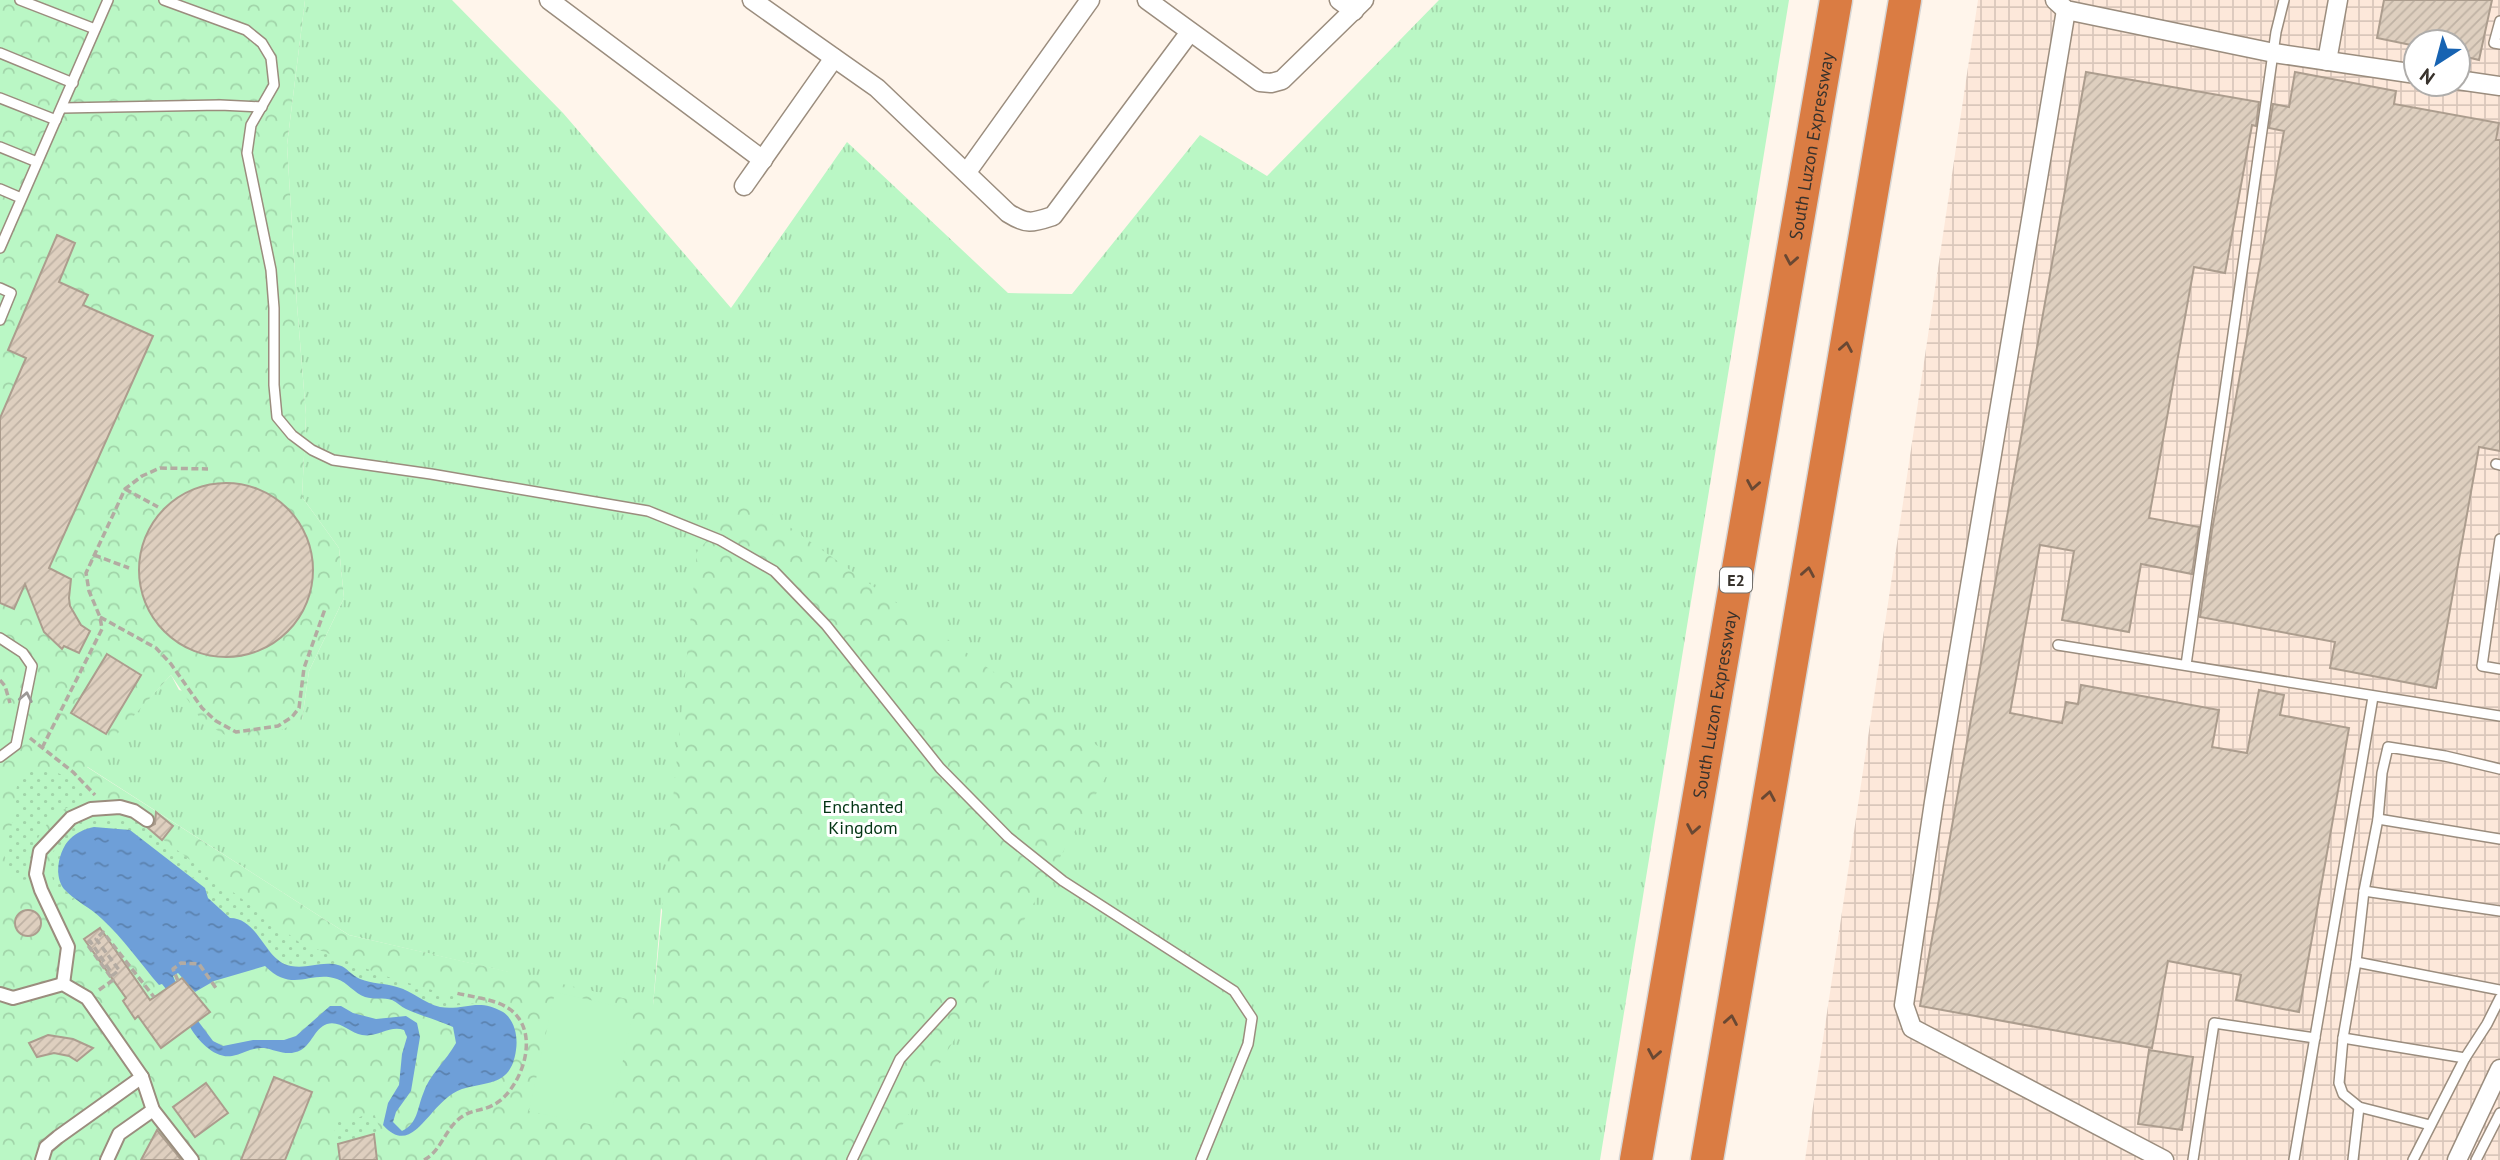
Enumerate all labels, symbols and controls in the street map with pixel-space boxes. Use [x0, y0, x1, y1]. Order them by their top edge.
north arrow [2402, 28, 2472, 98]
street label: South Luzon Expressway [1783, 50, 1838, 242]
text: N [2415, 63, 2439, 90]
one-way arrow [1784, 254, 1799, 266]
one-way arrow [1838, 342, 1853, 353]
one-way arrow [1746, 479, 1761, 491]
one-way arrow [1800, 566, 1815, 578]
road number: E2 [1720, 568, 1752, 593]
street label: South Luzon Expressway [1687, 608, 1742, 800]
one-way arrow [18, 692, 33, 703]
one-way arrow [1761, 790, 1776, 802]
park label: Enchanted Kingdom [823, 795, 903, 839]
one-way arrow [1686, 824, 1701, 835]
one-way arrow [1723, 1014, 1738, 1026]
one-way arrow [1647, 1048, 1662, 1060]

